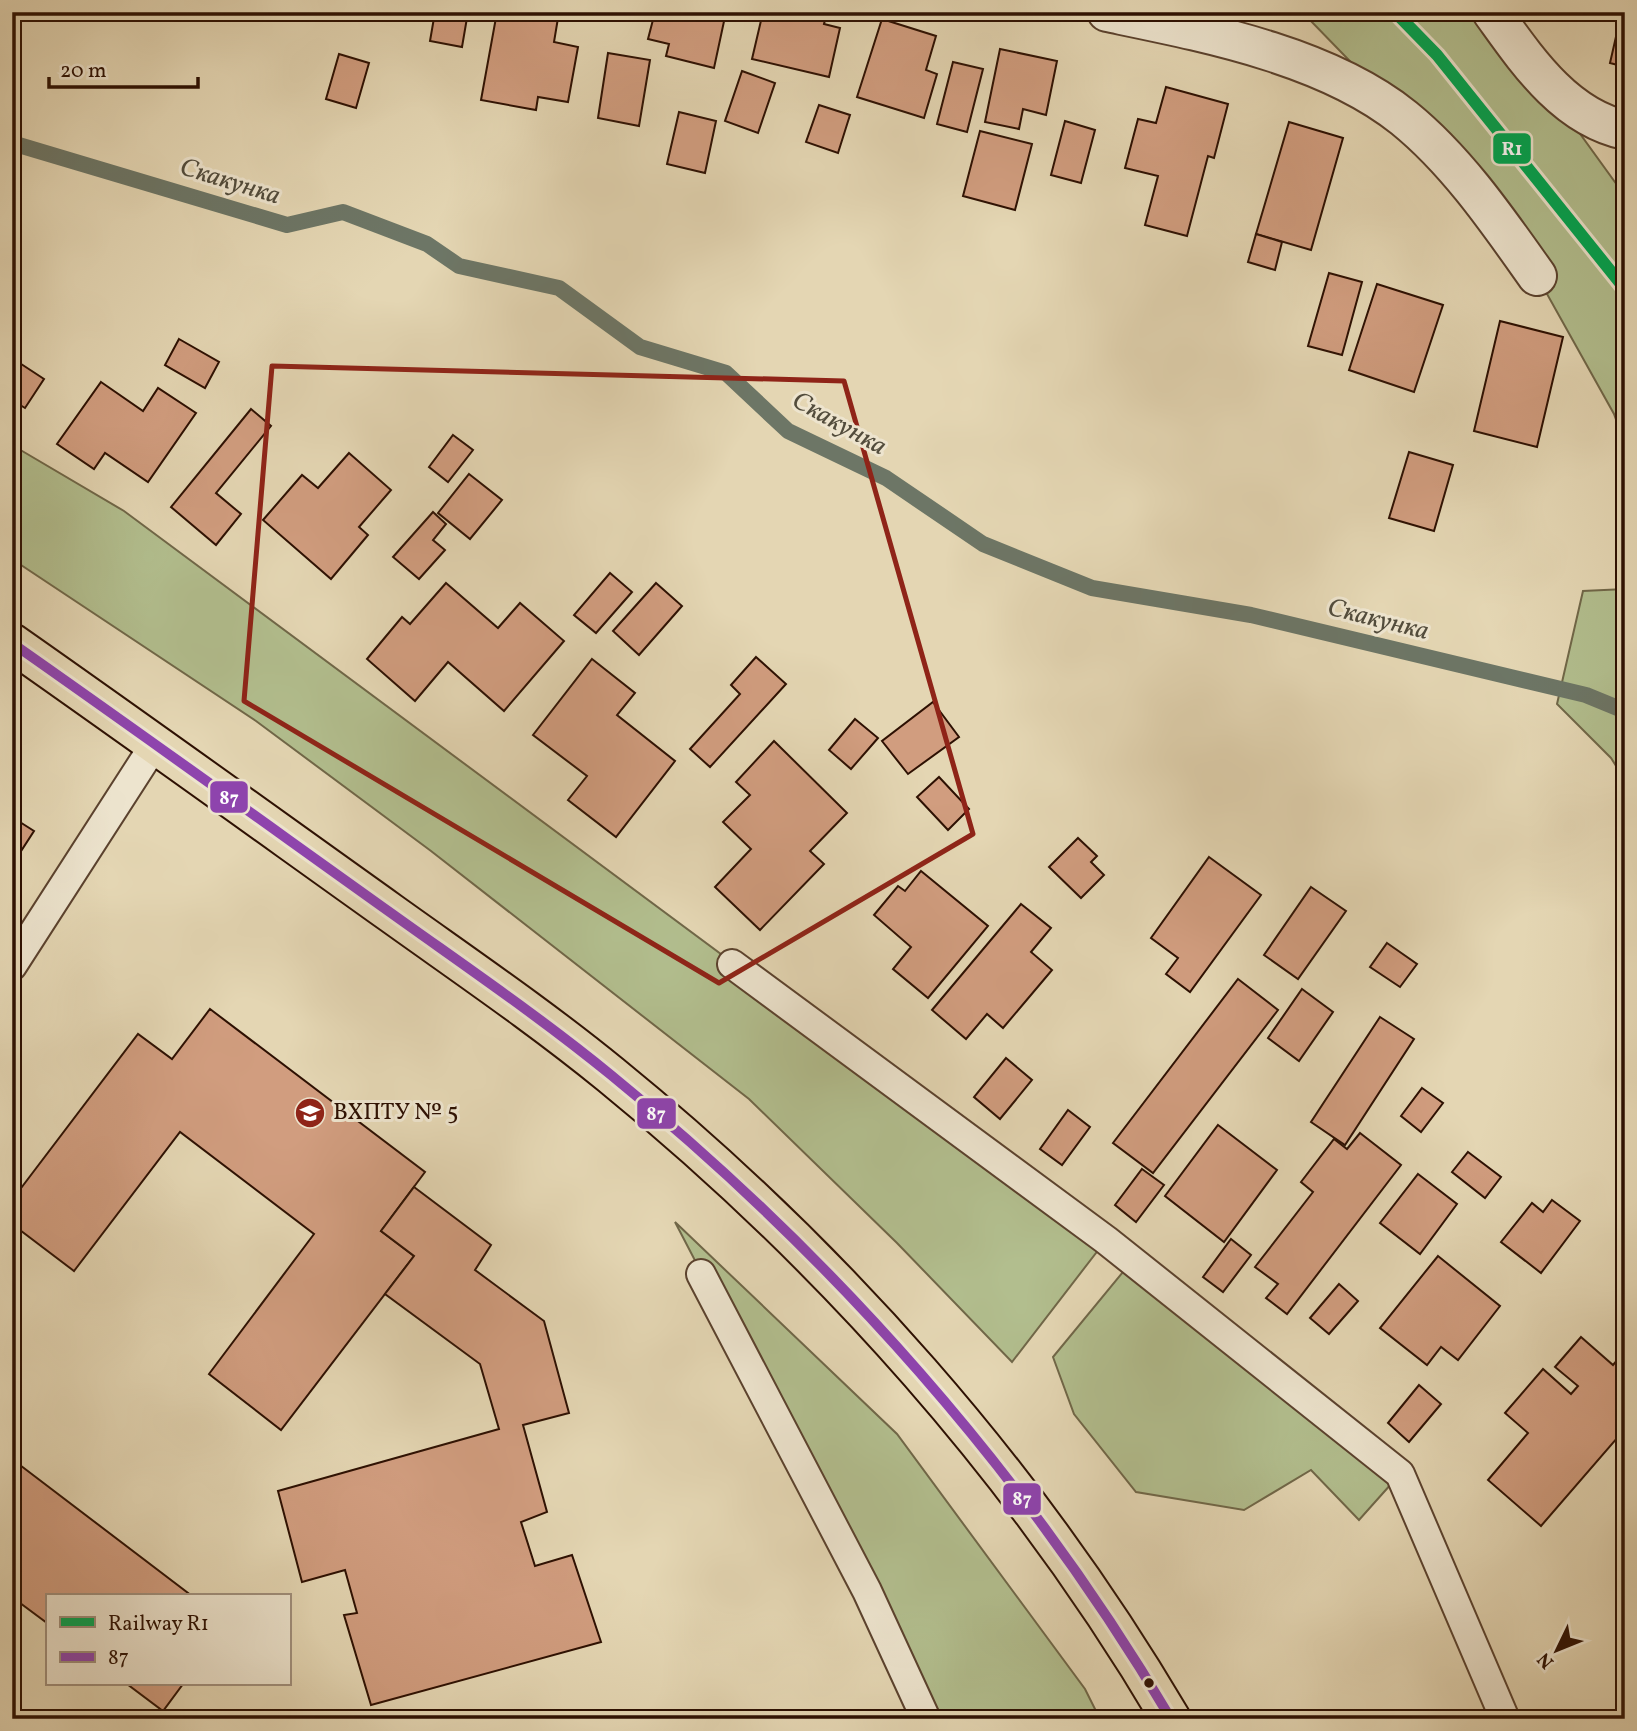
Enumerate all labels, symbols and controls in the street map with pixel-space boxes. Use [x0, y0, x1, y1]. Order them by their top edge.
scale bar [49, 46, 198, 90]
text: 20 m [60, 57, 106, 86]
line badge: R1 [1492, 132, 1532, 165]
text: R1 [1502, 137, 1522, 163]
water label: Скакунка [175, 150, 285, 214]
water label: Скакунка [785, 383, 893, 465]
water label: Скакунка [1324, 590, 1432, 650]
line badge: 87 [209, 780, 249, 814]
text: 87 [219, 786, 239, 812]
school or university icon: ВХПТУ № 5 [293, 1096, 327, 1130]
place label: ВХПТУ № 5 [333, 1096, 458, 1130]
line badge: 87 [636, 1097, 677, 1130]
text: 87 [646, 1102, 666, 1128]
line badge: 87 [1002, 1482, 1042, 1516]
text: 87 [1012, 1487, 1032, 1513]
legend [46, 1594, 290, 1686]
text: Railway R1 [108, 1610, 209, 1639]
north arrow [1522, 1616, 1592, 1686]
text: 87 [108, 1644, 129, 1673]
text: N [1532, 1646, 1560, 1674]
unlabelled marker [1142, 1676, 1156, 1690]

